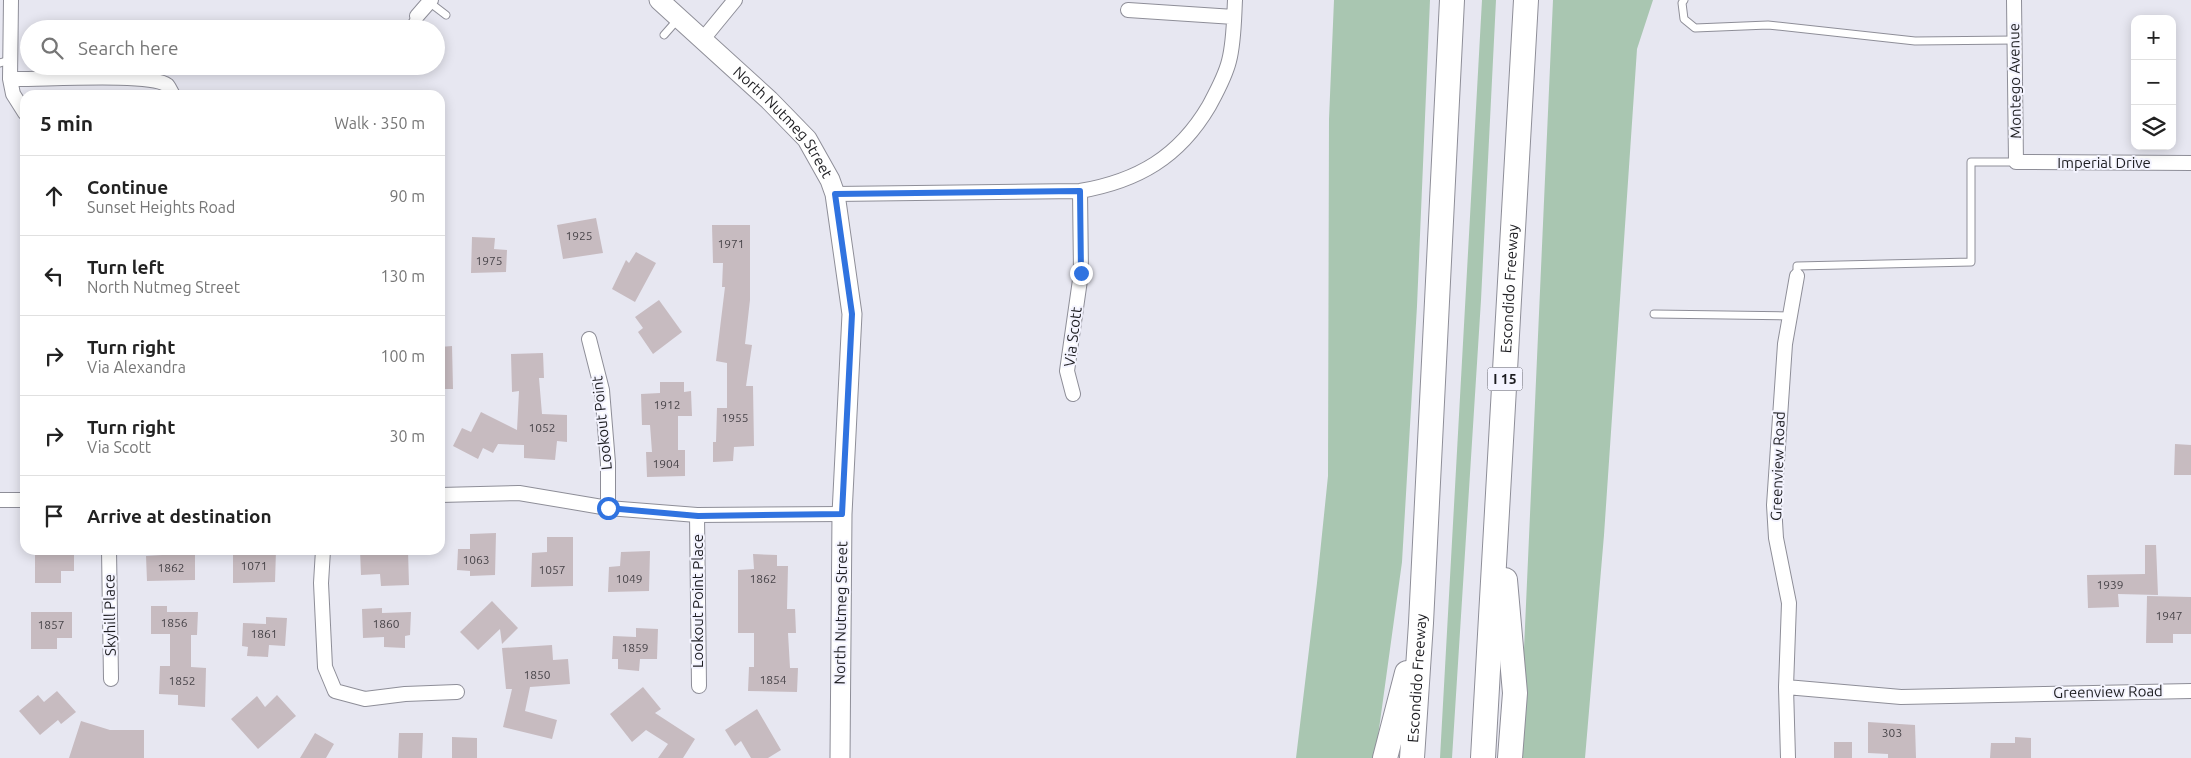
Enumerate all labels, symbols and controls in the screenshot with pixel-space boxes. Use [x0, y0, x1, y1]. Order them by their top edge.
map controls [2131, 15, 2176, 150]
button: + [2131, 15, 2176, 60]
search box [20, 20, 445, 75]
street label: Montego Avenue [2005, 23, 2024, 139]
icon: search [38, 34, 66, 62]
text: Search here [78, 37, 178, 59]
button: − [2131, 60, 2176, 105]
street label: North Nutmeg Street [730, 63, 836, 181]
button: layers [2131, 105, 2176, 150]
text: 5 min [40, 111, 93, 135]
text: Walk · 350 m [334, 114, 425, 132]
street label: Imperial Drive [2057, 154, 2151, 171]
text: Continue [87, 176, 168, 198]
icon: ahead [40, 182, 68, 210]
text: 90 m [389, 187, 425, 205]
text: Sunset Heights Road [87, 198, 235, 216]
street label: Escondido Freeway [1497, 224, 1521, 354]
house number: 1925 [565, 229, 593, 242]
house number: 1971 [717, 237, 745, 250]
house number: 1975 [475, 254, 503, 267]
text: Turn left [87, 256, 165, 278]
icon: left [40, 262, 68, 290]
route end [1070, 262, 1093, 285]
text: 130 m [380, 267, 425, 285]
text: North Nutmeg Street [87, 278, 240, 296]
street label: Via Scott [1060, 306, 1085, 368]
text: Turn right [87, 336, 175, 358]
icon: right [40, 342, 68, 370]
text: 100 m [380, 347, 425, 365]
text: Via Alexandra [87, 358, 186, 376]
road number: I 15 [1488, 368, 1522, 390]
street label: Lookout Point [588, 375, 615, 471]
house number: 1912 [653, 398, 681, 411]
house number: 1955 [721, 411, 749, 424]
street label: Greenview Road [1767, 411, 1788, 521]
text: Turn right [87, 416, 175, 438]
house number: 1052 [528, 421, 556, 434]
icon: right [40, 422, 68, 450]
text: 30 m [389, 427, 425, 445]
text: Via Scott [87, 438, 151, 456]
house number: 1904 [652, 457, 680, 470]
route start [597, 497, 620, 520]
icon: arrive [40, 502, 68, 530]
text: Arrive at destination [87, 505, 272, 527]
street label: Lookout Point Place [689, 534, 706, 668]
street label: North Nutmeg Street [831, 541, 850, 685]
house number: 1063 [462, 553, 490, 566]
house number: 1071 [240, 559, 268, 572]
house number: 1862 [157, 561, 185, 574]
house number: 1057 [538, 563, 566, 576]
house number: 1049 [615, 572, 643, 585]
house number: 1862 [749, 572, 777, 585]
street label: Skyhill Place [100, 574, 119, 656]
house number: 1939 [2096, 578, 2124, 591]
house number: 1947 [2155, 609, 2183, 622]
street label: Escondido Freeway [1404, 613, 1429, 743]
house number: 1856 [160, 616, 188, 629]
house number: 1860 [372, 617, 400, 630]
house number: 1857 [37, 618, 65, 631]
house number: 1861 [250, 627, 278, 640]
house number: 1859 [621, 641, 649, 654]
house number: 1850 [523, 668, 551, 681]
house number: 1854 [759, 673, 787, 686]
house number: 1852 [168, 674, 196, 687]
street label: Greenview Road [2053, 682, 2163, 701]
house number: 303 [1882, 726, 1902, 739]

